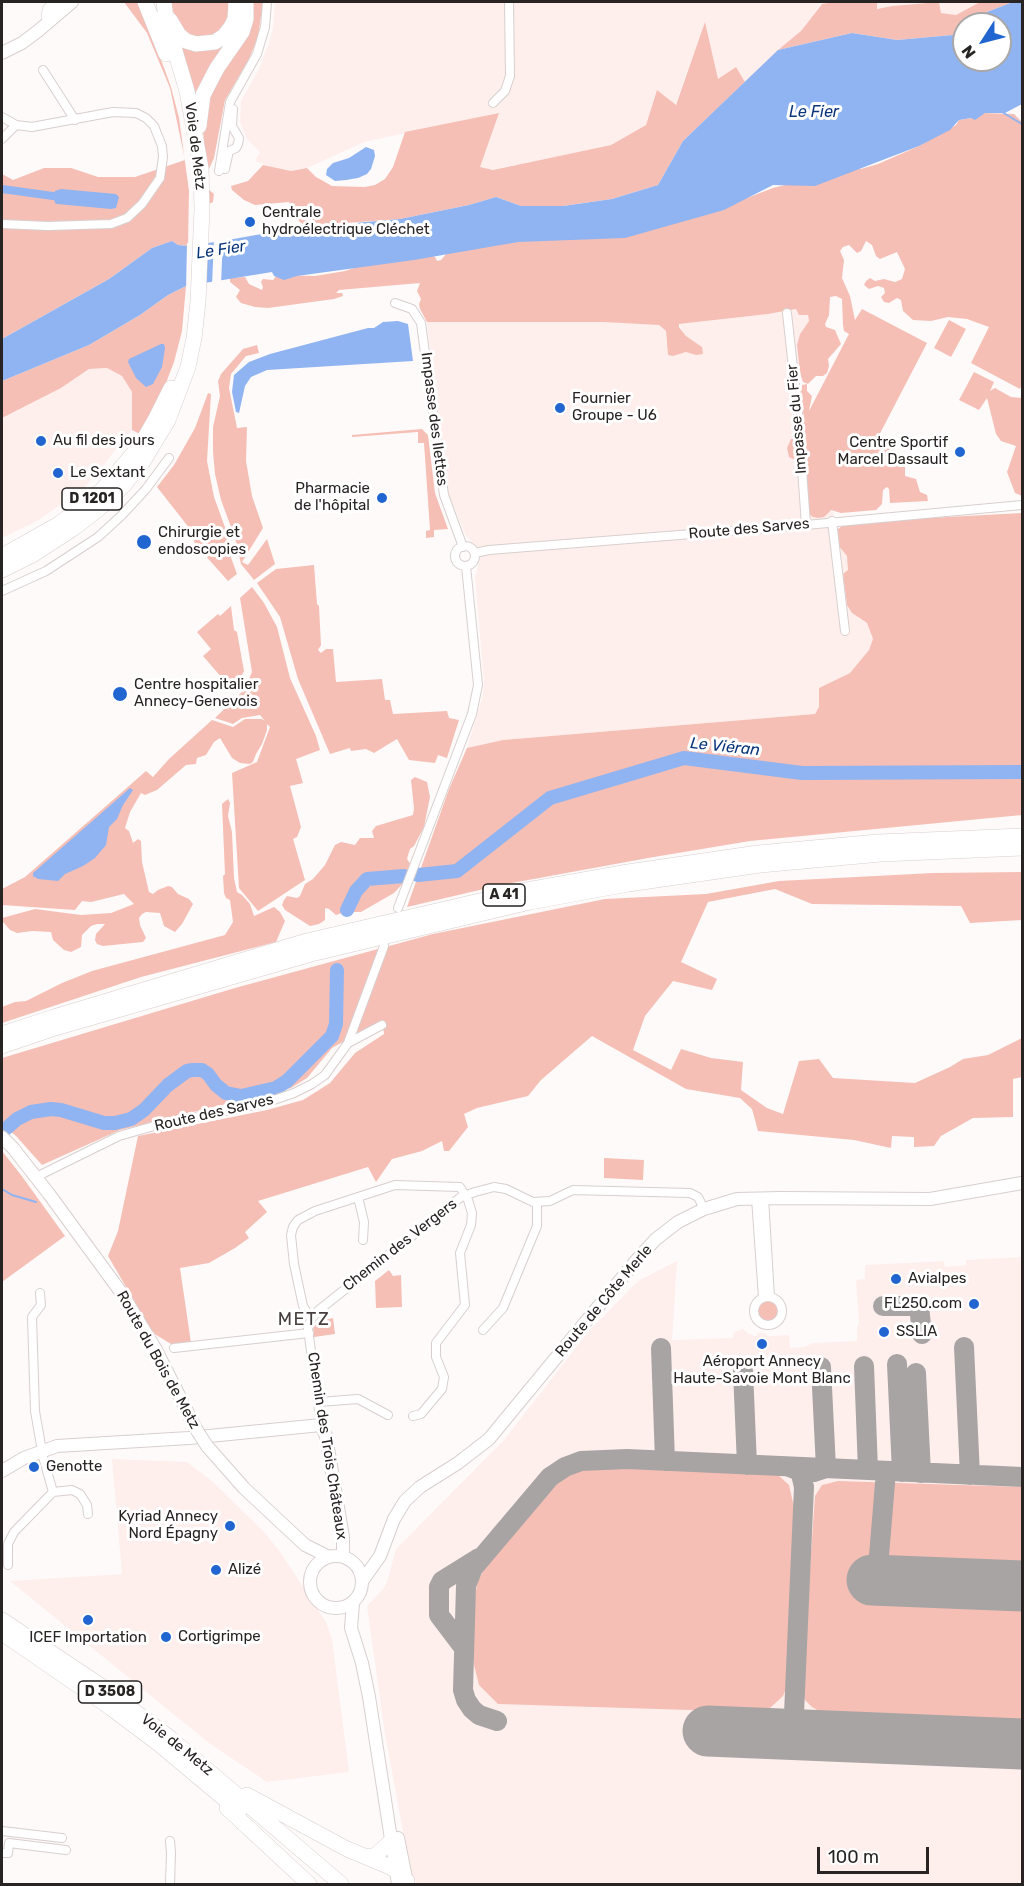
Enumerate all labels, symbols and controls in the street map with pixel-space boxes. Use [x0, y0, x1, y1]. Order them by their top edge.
north arrow [952, 12, 1012, 72]
text: N [958, 41, 980, 62]
street label: Voie de Metz [181, 101, 209, 191]
water label: Le Fier [789, 102, 839, 122]
place label: Centrale hydroélectrique Cléchet [262, 204, 430, 239]
marker: Centrale hydroélectrique Cléchet [243, 215, 257, 229]
water label: Le Fier [195, 237, 247, 263]
street label: Impasse des Ilettes [417, 351, 451, 487]
street label: Impasse du Fier [783, 363, 811, 475]
place label: Fournier Groupe - U6 [572, 390, 657, 425]
marker: Fournier Groupe - U6 [553, 401, 567, 415]
place label: Au fil des jours [53, 432, 155, 450]
marker: Au fil des jours [34, 434, 48, 448]
place label: Centre Sportif Marcel Dassault [838, 434, 948, 469]
marker: Centre Sportif Marcel Dassault [953, 445, 967, 459]
place label: Le Sextant [70, 464, 145, 482]
marker: Le Sextant [51, 466, 65, 480]
place label: Pharmacie de l'hôpital [294, 480, 370, 515]
road number: D 1201 [62, 488, 122, 510]
marker: Pharmacie de l'hôpital [375, 491, 389, 505]
street label: Route des Sarves [688, 515, 810, 543]
place label: Chirurgie et endoscopies [158, 524, 246, 559]
marker: Chirurgie et endoscopies [135, 533, 153, 551]
place label: Centre hospitalier Annecy-Genevois [134, 676, 258, 711]
marker: Centre hospitalier Annecy-Genevois [111, 685, 129, 703]
water label: Le Viéran [689, 734, 761, 760]
road number: A 41 [483, 884, 525, 906]
street label: Route des Sarves [153, 1091, 275, 1135]
street label: Chemin des Vergers [339, 1195, 461, 1295]
street label: Route de Côte Merle [552, 1241, 656, 1361]
place label: Avialpes [908, 1270, 966, 1288]
marker: Avialpes [889, 1272, 903, 1286]
street label: Route du Bois de Metz [112, 1288, 204, 1432]
place label: FL250.com [884, 1295, 962, 1313]
marker: FL250.com [967, 1297, 981, 1311]
district label: METZ [278, 1309, 330, 1331]
place label: SSLIA [896, 1323, 937, 1341]
marker: SSLIA [877, 1325, 891, 1339]
marker: Aéroport Annecy Haute-Savoie Mont Blanc [755, 1337, 769, 1351]
street label: Chemin des Trois Châteaux [303, 1351, 351, 1541]
place label: Aéroport Annecy Haute-Savoie Mont Blanc [673, 1353, 851, 1388]
place label: Genotte [46, 1458, 102, 1476]
marker: Genotte [27, 1460, 41, 1474]
place label: Kyriad Annecy Nord Épagny [118, 1508, 218, 1543]
marker: Kyriad Annecy Nord Épagny [223, 1519, 237, 1533]
place label: Alizé [228, 1561, 261, 1579]
marker: Alizé [209, 1563, 223, 1577]
marker: ICEF Importation [81, 1613, 95, 1627]
place label: Cortigrimpe [178, 1628, 261, 1646]
place label: ICEF Importation [29, 1629, 147, 1647]
marker: Cortigrimpe [159, 1630, 173, 1644]
road number: D 3508 [78, 1681, 142, 1703]
street label: Voie de Metz [137, 1710, 217, 1780]
scale bar [820, 1835, 932, 1873]
text: 100 m [828, 1846, 879, 1868]

